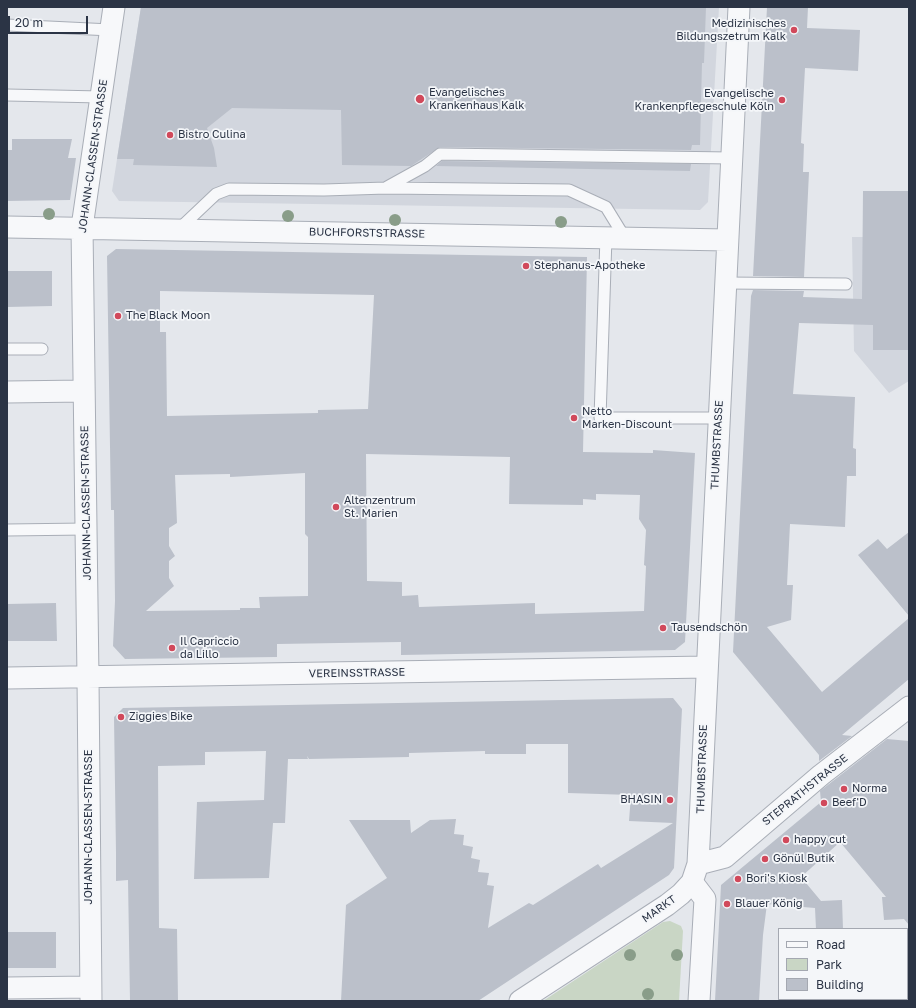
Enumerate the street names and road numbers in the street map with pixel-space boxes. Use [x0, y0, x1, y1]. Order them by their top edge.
street label: JOHANN-CLASSEN-STRASSE [76, 78, 110, 234]
street label: BUCHFORSTSTRASSE [309, 225, 425, 241]
street label: THUMBSTRASSE [708, 400, 726, 490]
street label: JOHANN-CLASSEN-STRASSE [78, 425, 94, 581]
street label: VEREINSSTRASSE [309, 666, 405, 680]
street label: THUMBSTRASSE [694, 724, 710, 814]
street label: JOHANN-CLASSEN-STRASSE [82, 750, 96, 904]
street label: STEPRATHSTRASSE [760, 751, 850, 829]
street label: MARKT [639, 892, 679, 926]

